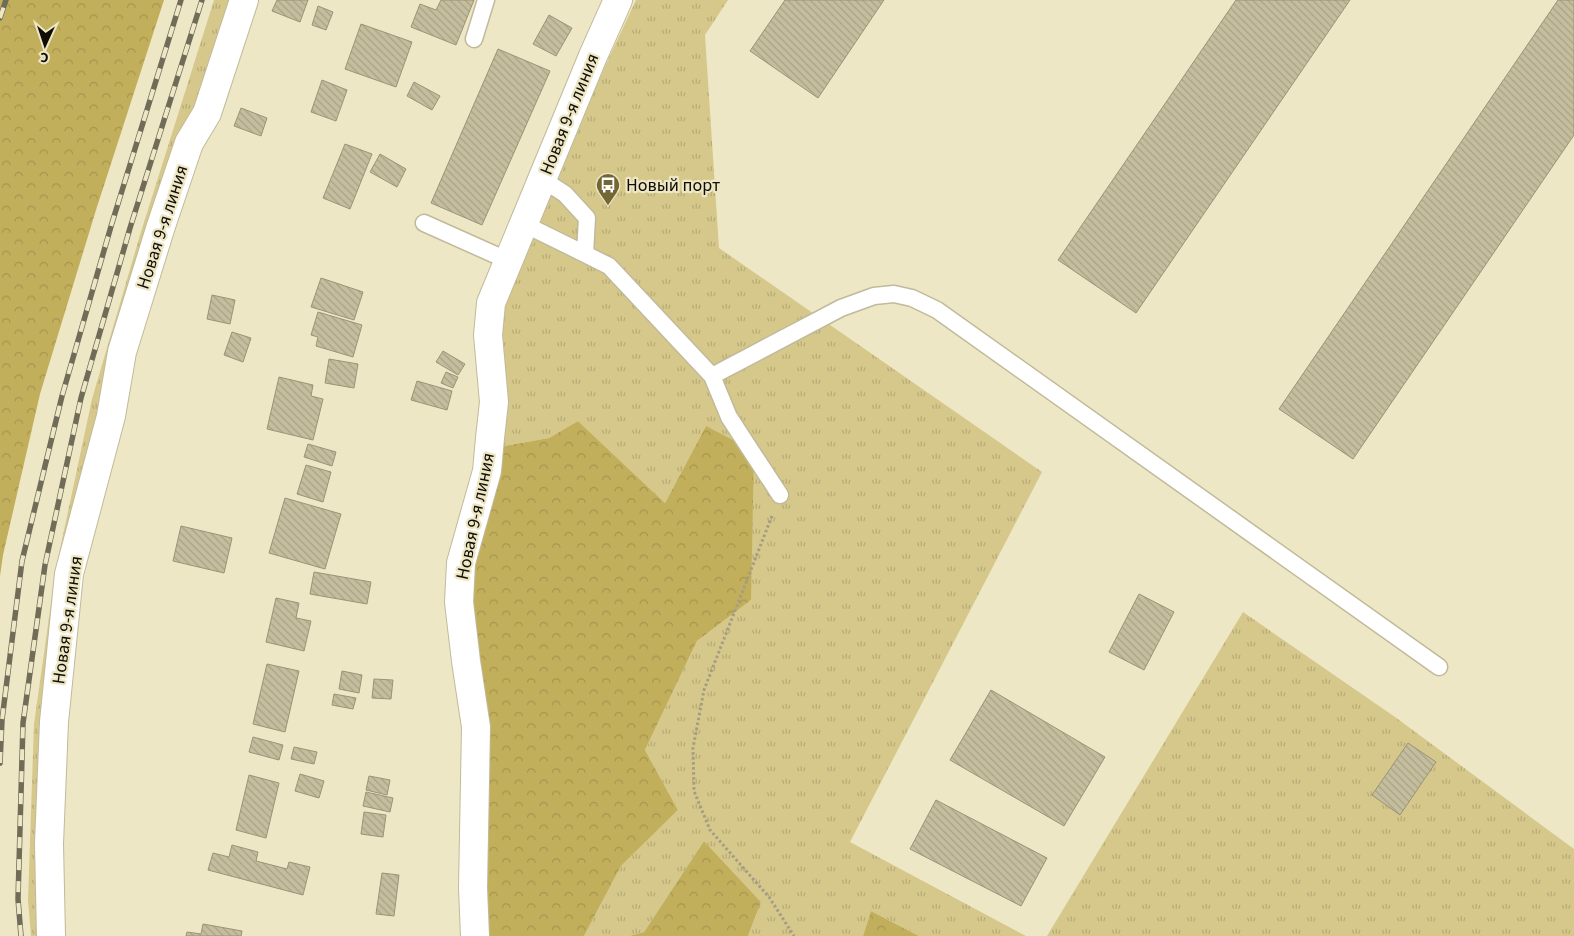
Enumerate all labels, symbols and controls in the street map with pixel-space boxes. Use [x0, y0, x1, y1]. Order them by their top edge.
north arrow [20, 20, 70, 70]
text: С [40, 47, 49, 67]
street label: Новая 9-я линия [534, 50, 605, 179]
street label: Новая 9-я линия [131, 162, 194, 292]
bus stop icon: Новый порт [595, 172, 621, 206]
place label: Новый порт [626, 173, 720, 198]
street label: Новая 9-я линия [450, 450, 501, 582]
street label: Новая 9-я линия [46, 554, 89, 686]

